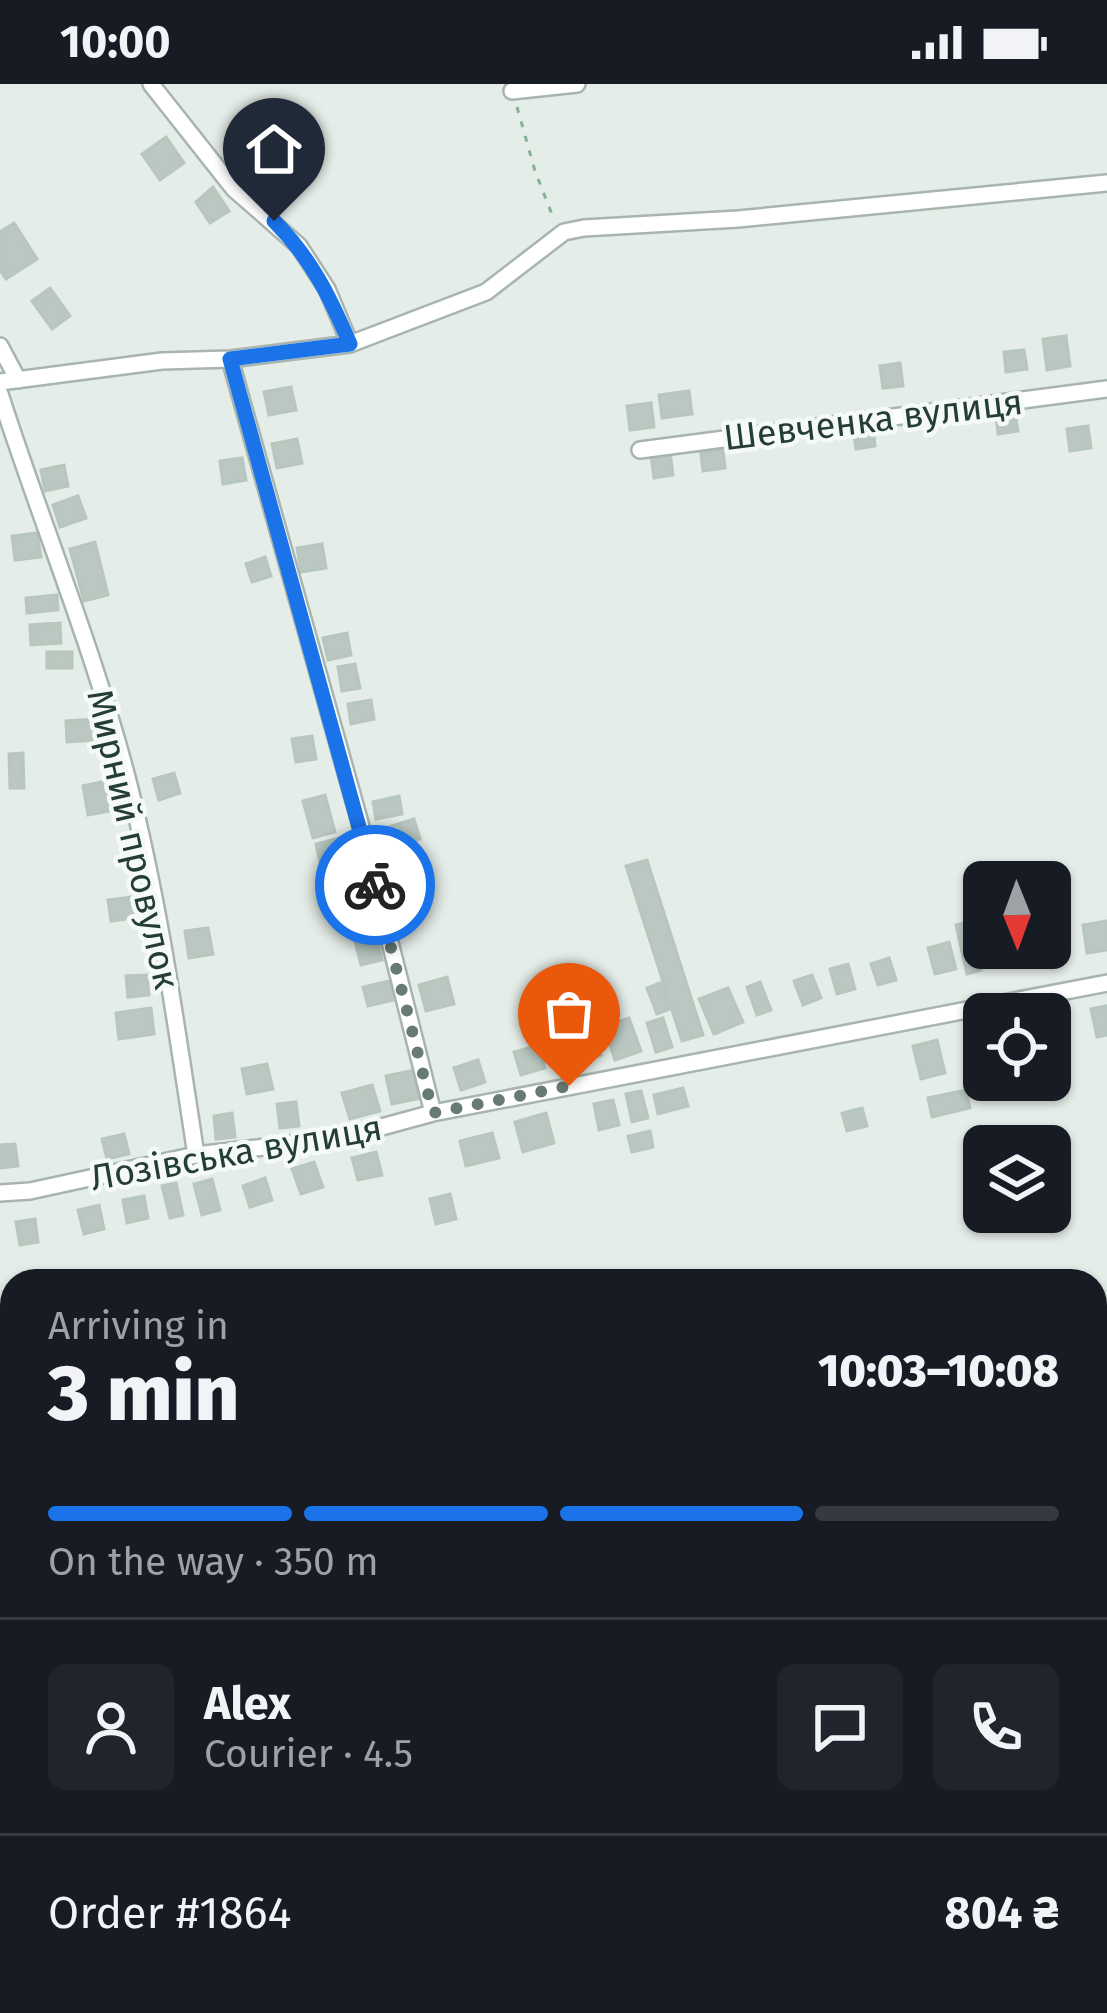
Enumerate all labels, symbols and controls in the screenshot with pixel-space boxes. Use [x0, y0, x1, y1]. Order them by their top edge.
text: 10:00 [60, 15, 171, 69]
pin [223, 98, 325, 221]
icon: home [241, 116, 307, 182]
street label: Шевченка вулиця [721, 380, 1025, 460]
street label: Мирний провулок [77, 685, 189, 994]
courier [315, 825, 435, 945]
icon: bike [342, 852, 408, 918]
north arrow [963, 861, 1071, 969]
map controls [963, 861, 1071, 1233]
pin [518, 963, 620, 1086]
icon: bag [536, 981, 602, 1047]
button: locate [963, 993, 1071, 1101]
street label: Лозівська вулиця [87, 1106, 386, 1200]
button: layers [963, 1125, 1071, 1233]
text: Arriving in [48, 1303, 229, 1349]
text: 10:03–10:08 [818, 1344, 1059, 1398]
text: 3 min [48, 1347, 239, 1441]
text: On the way · 350 m [48, 1539, 379, 1585]
button: person [48, 1664, 174, 1790]
button: chat [777, 1664, 903, 1790]
button: phone [933, 1664, 1059, 1790]
text: Alex [204, 1677, 291, 1731]
text: Courier · 4.5 [204, 1731, 413, 1777]
text: Order #1864 [48, 1886, 291, 1940]
text: 804 ₴ [945, 1886, 1059, 1940]

